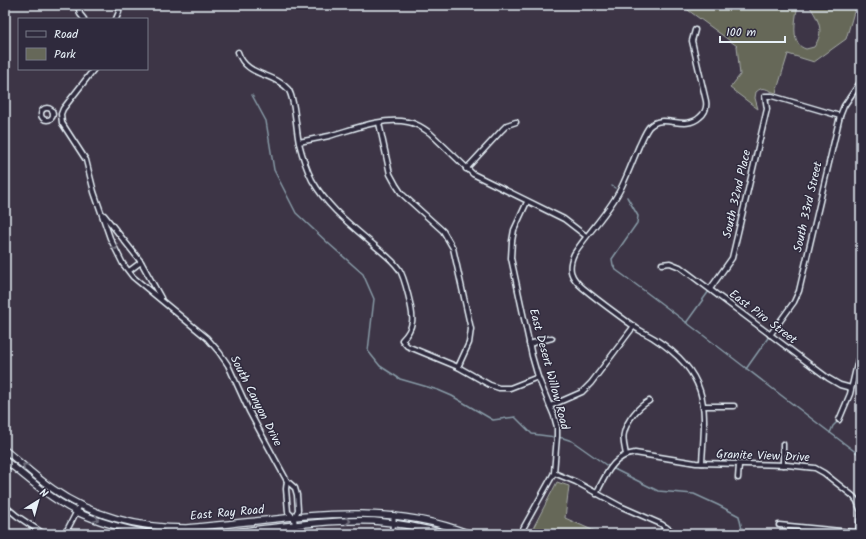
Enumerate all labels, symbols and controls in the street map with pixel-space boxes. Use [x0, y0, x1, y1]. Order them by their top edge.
legend [18, 18, 148, 70]
scale bar [720, 18, 785, 44]
text: 100 m [726, 23, 757, 42]
text: Road [54, 25, 79, 44]
text: Park [54, 45, 76, 64]
street label: South 32nd Place [718, 147, 757, 240]
street label: South 33rd Street [788, 160, 828, 254]
one-way arrow [110, 243, 118, 251]
street label: East Piro Street [725, 285, 801, 349]
street label: East Desert Willow Road [524, 306, 575, 433]
street label: South Canyon Drive [225, 352, 287, 450]
street label: Granite View Drive [716, 445, 811, 467]
one-way arrow [22, 464, 30, 471]
north arrow [18, 481, 58, 521]
text: N [35, 485, 52, 503]
street label: East Ray Road [189, 500, 266, 526]
one-way arrow [92, 515, 99, 523]
one-way arrow [345, 517, 351, 525]

